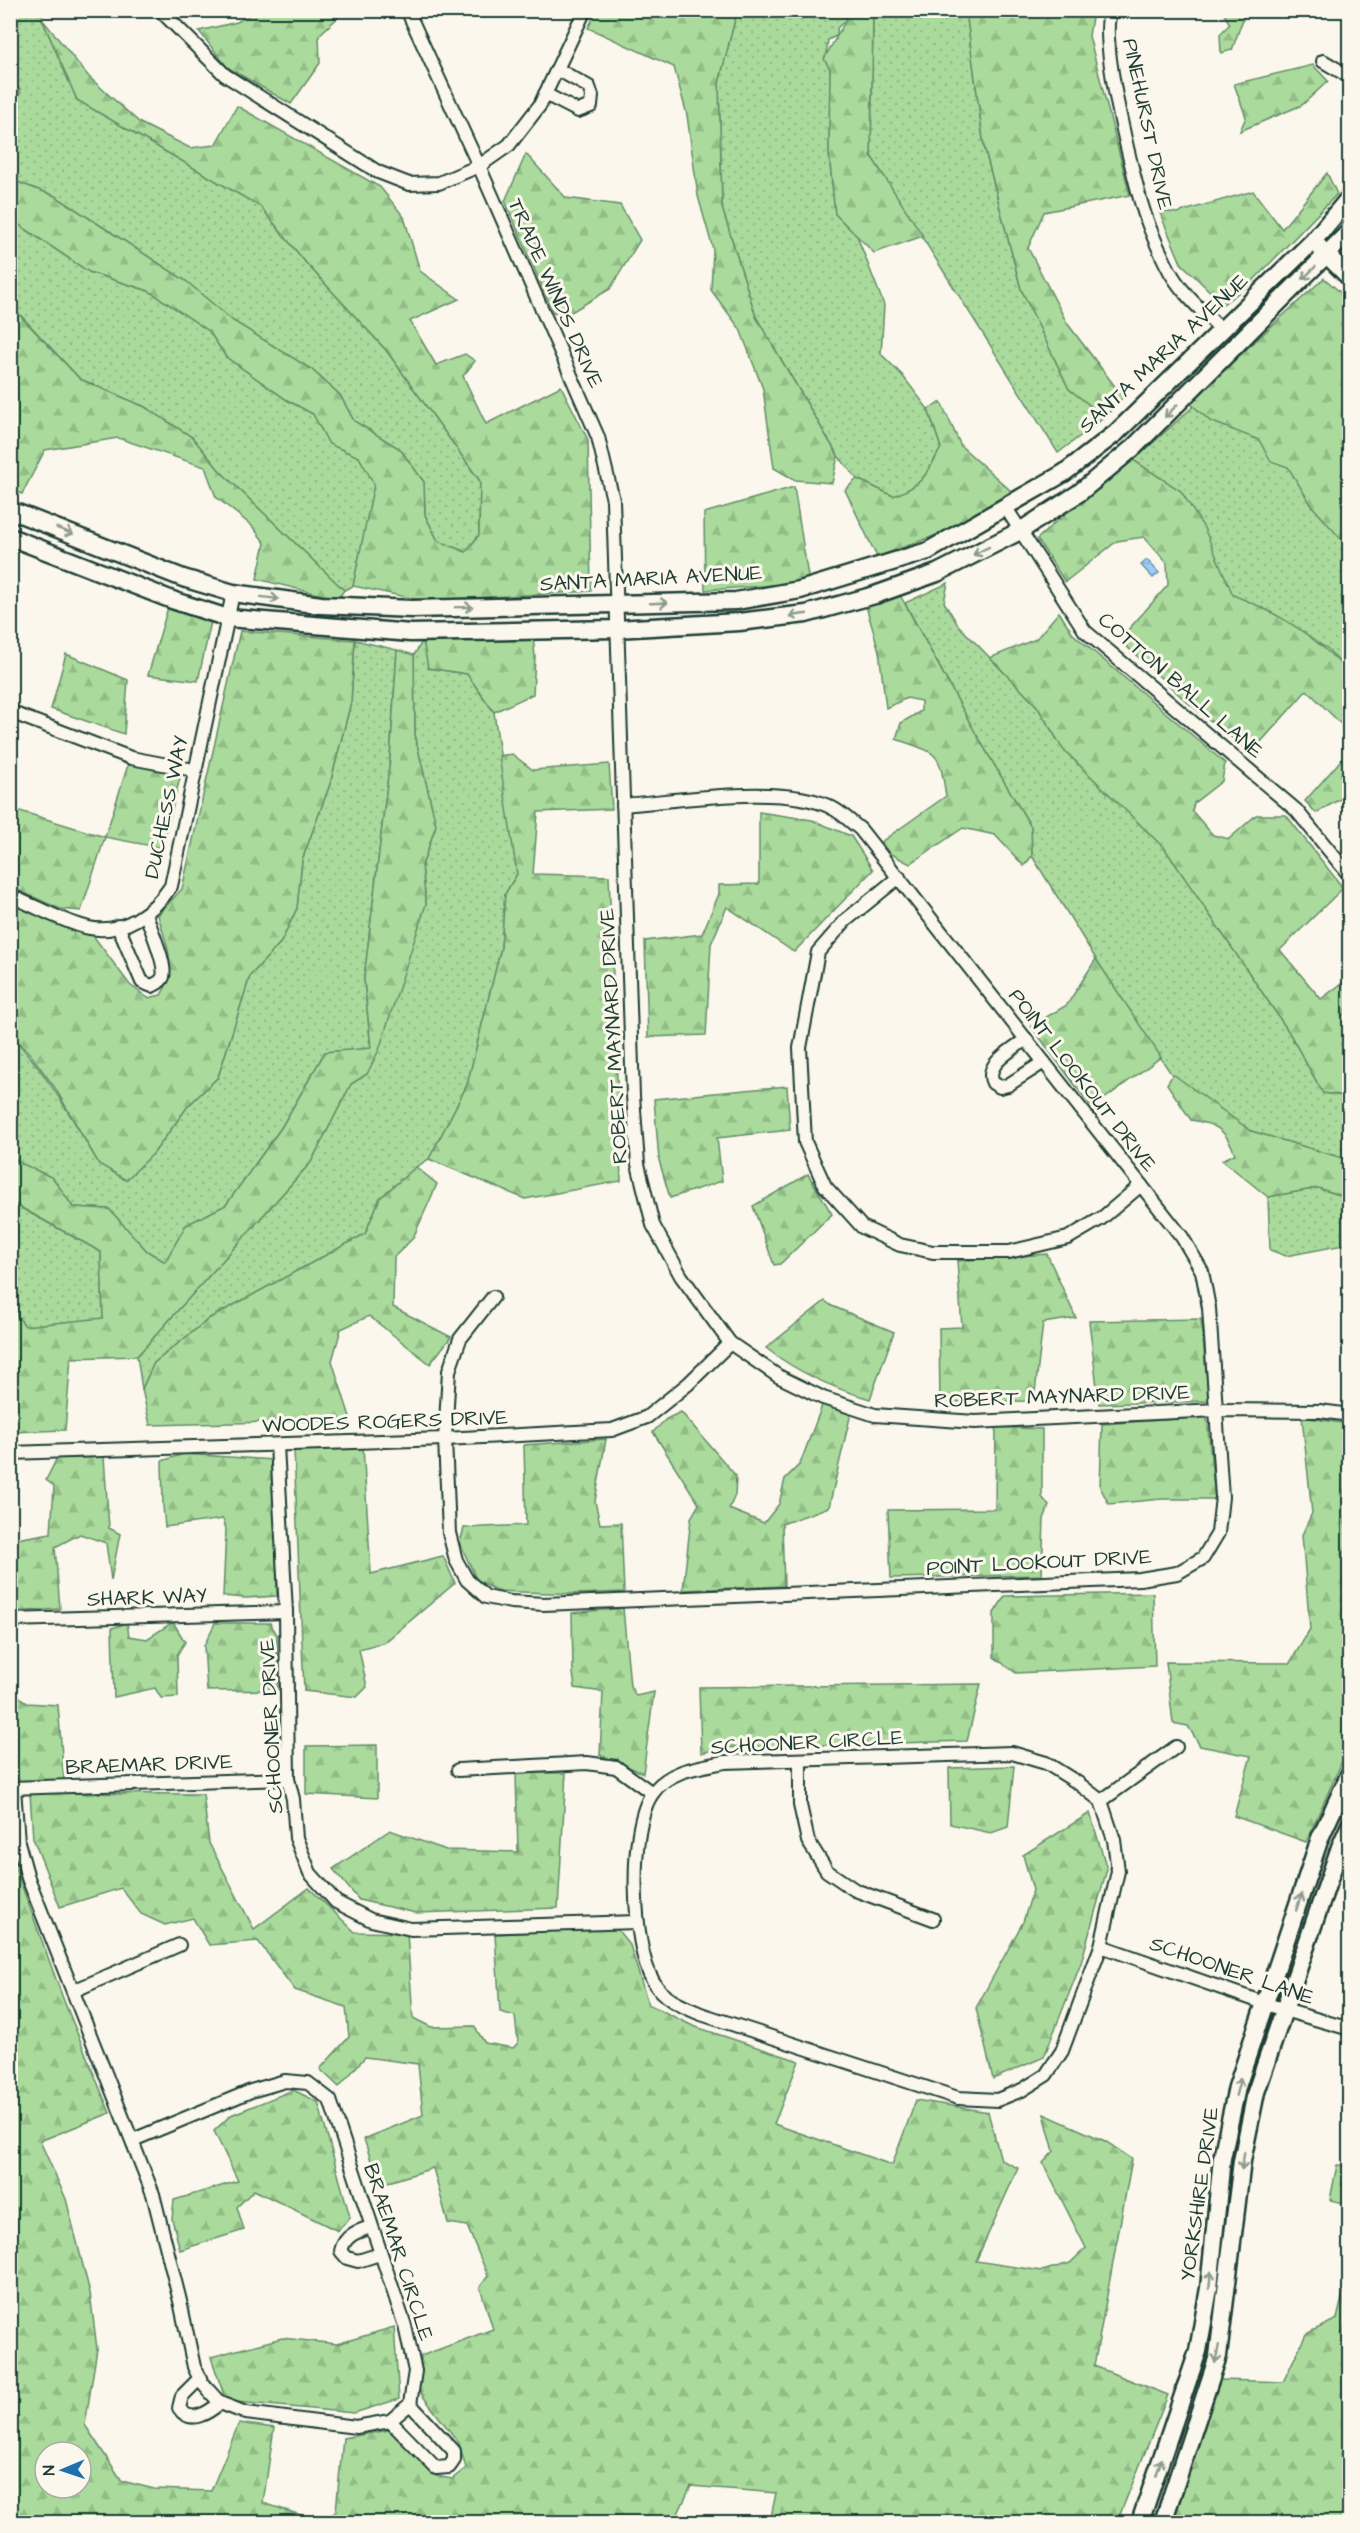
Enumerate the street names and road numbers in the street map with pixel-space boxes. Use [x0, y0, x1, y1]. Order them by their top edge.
street label: PINEHURST DRIVE [1115, 36, 1180, 213]
street label: TRADE WINDS DRIVE [501, 194, 611, 393]
street label: SANTA MARIA AVENUE [1072, 267, 1255, 440]
street label: SANTA MARIA AVENUE [539, 558, 763, 599]
street label: COTTON BALL LANE [1092, 605, 1270, 766]
street label: DUCHESS WAY [137, 733, 196, 881]
street label: ROBERT MAYNARD DRIVE [592, 907, 635, 1165]
street label: POINT LOOKOUT DRIVE [1002, 983, 1164, 1178]
street label: ROBERT MAYNARD DRIVE [934, 1378, 1191, 1415]
street label: WOODES ROGERS DRIVE [262, 1403, 509, 1440]
street label: POINT LOOKOUT DRIVE [926, 1542, 1153, 1583]
street label: SHARK WAY [86, 1581, 208, 1614]
street label: SCHOONER DRIVE [252, 1637, 291, 1814]
street label: SCHOONER CIRCLE [710, 1723, 905, 1762]
street label: BRAEMAR DRIVE [65, 1747, 234, 1782]
street label: SCHOONER LANE [1146, 1929, 1318, 2012]
street label: YORKSHIRE DRIVE [1173, 2105, 1226, 2283]
street label: BRAEMAR CIRCLE [356, 2160, 441, 2345]

